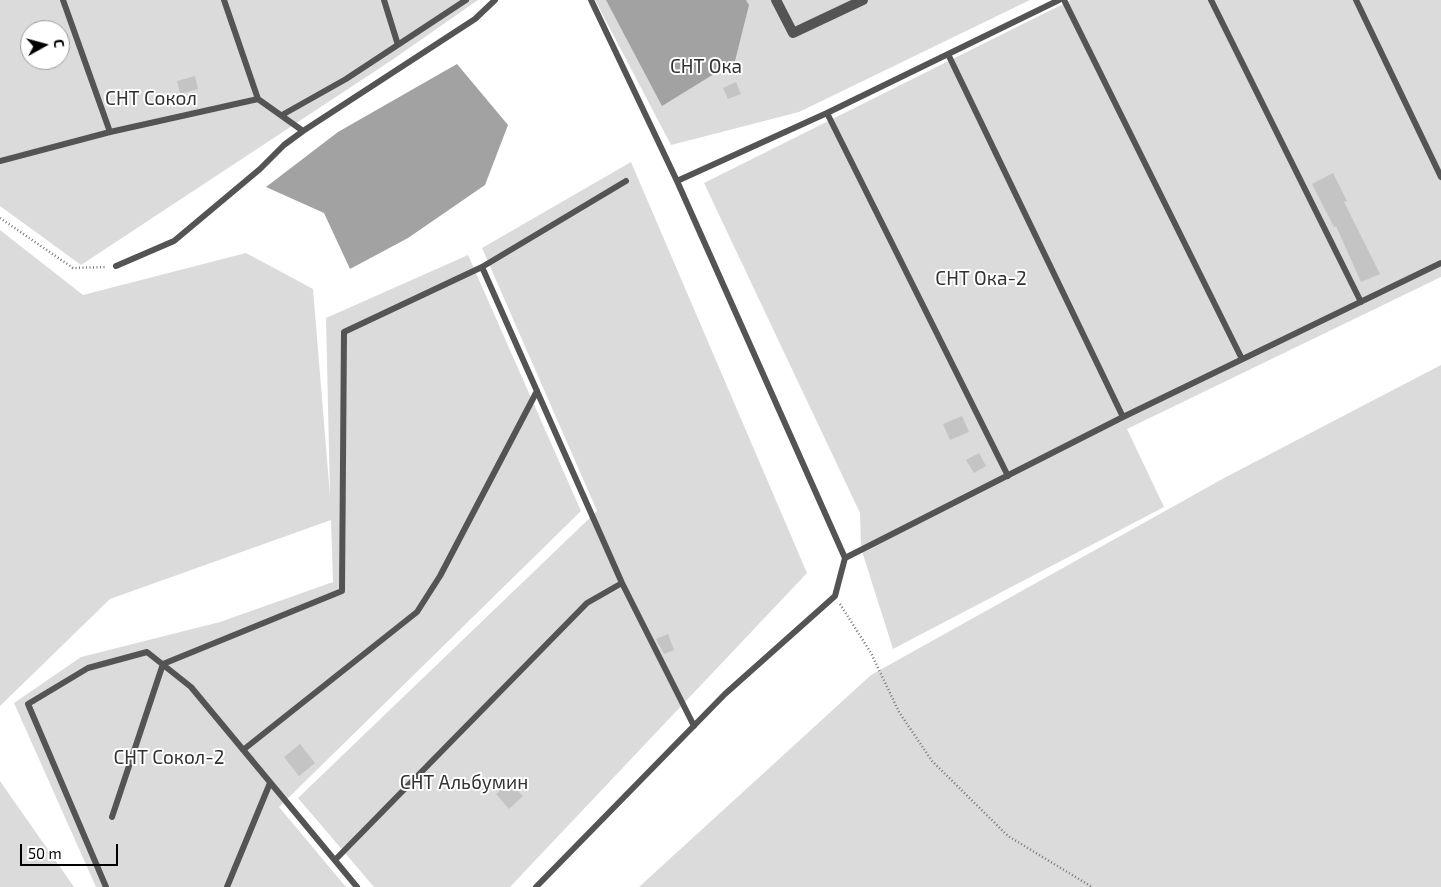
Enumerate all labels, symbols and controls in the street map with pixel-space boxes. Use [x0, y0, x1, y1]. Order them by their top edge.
north arrow [20, 20, 70, 70]
text: С [50, 38, 68, 48]
park label: СНТ Ока [670, 56, 742, 78]
park label: СНТ Сокол [105, 88, 197, 110]
park label: СНТ Ока-2 [935, 268, 1027, 290]
park label: СНТ Сокол-2 [113, 747, 225, 769]
park label: СНТ Альбумин [400, 772, 528, 794]
scale bar [22, 834, 120, 866]
text: 50 m [28, 844, 62, 862]

